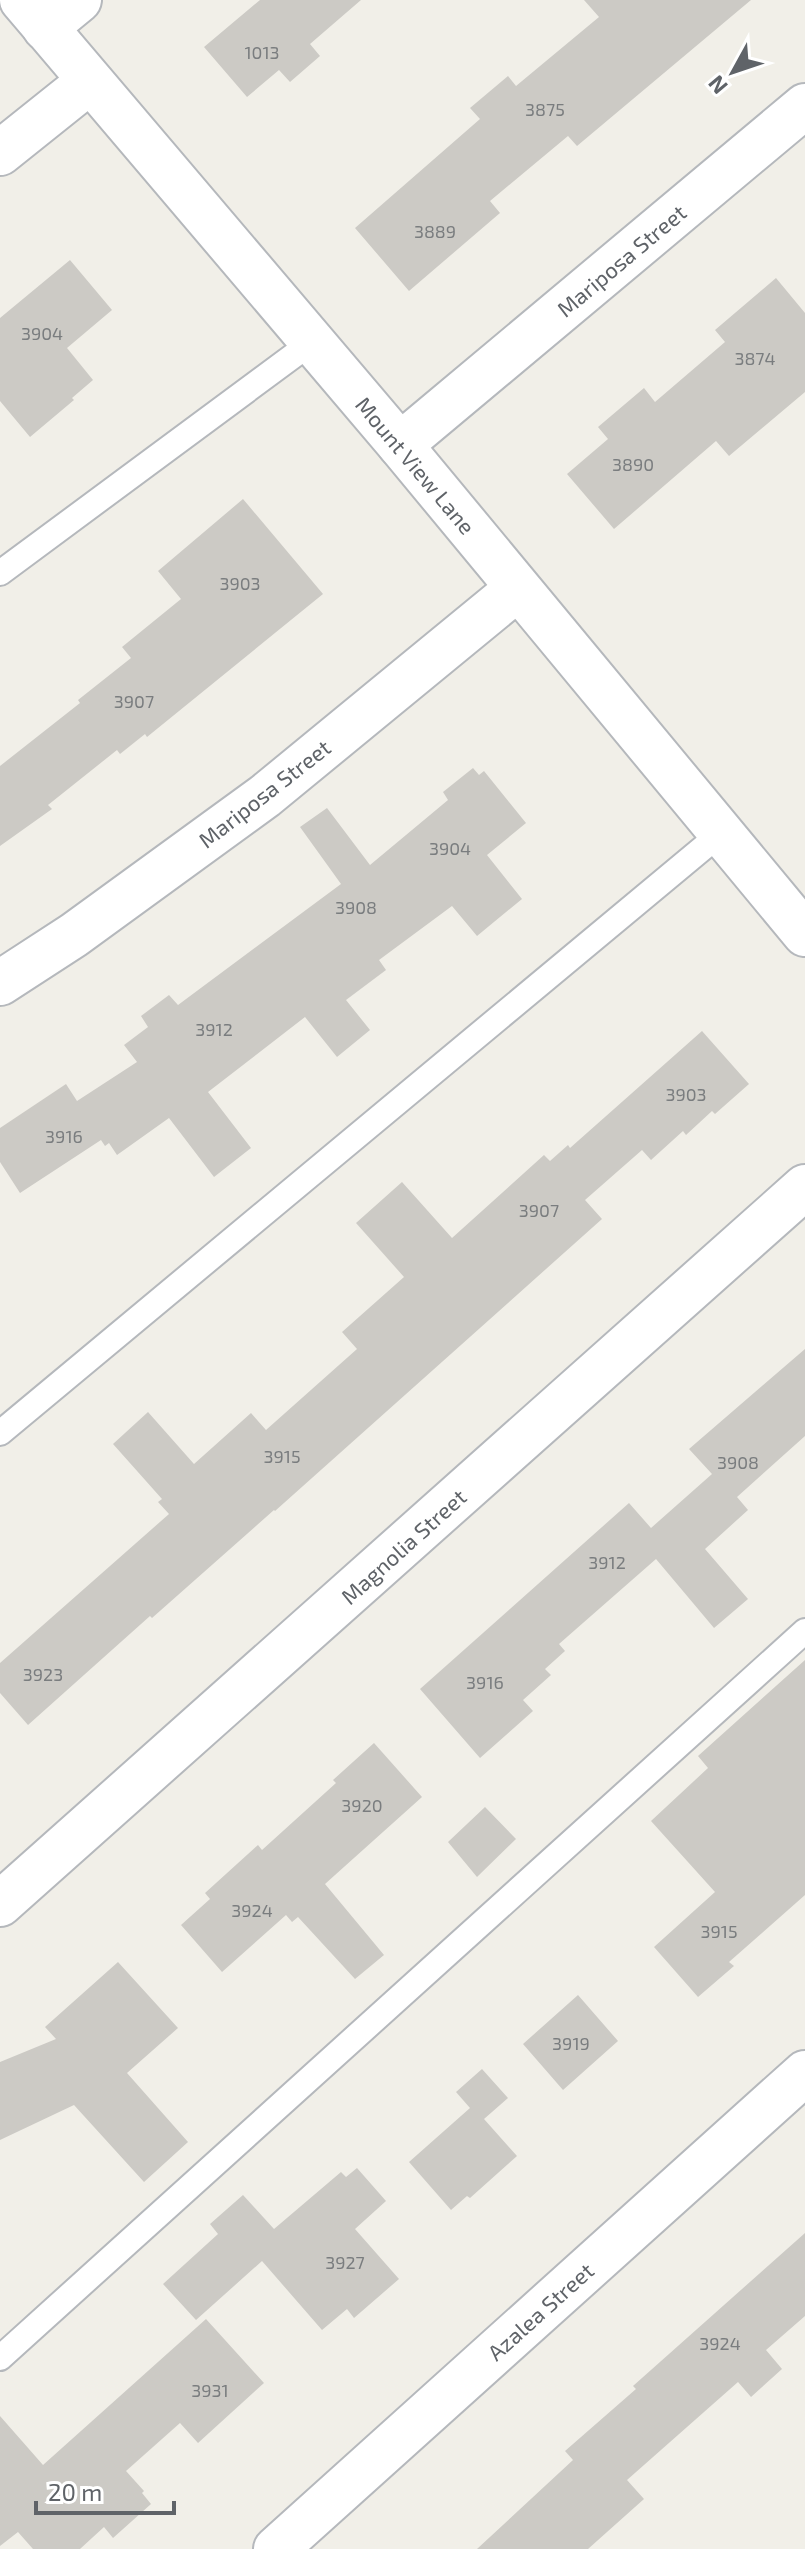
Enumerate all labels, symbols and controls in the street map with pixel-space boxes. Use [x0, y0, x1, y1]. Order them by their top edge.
north arrow [693, 32, 773, 112]
house number: 1013 [244, 41, 280, 63]
text: N [702, 71, 732, 100]
house number: 3875 [525, 98, 565, 120]
street label: Mariposa Street [551, 199, 691, 321]
house number: 3889 [414, 220, 456, 242]
house number: 3904 [21, 322, 63, 344]
house number: 3874 [734, 347, 776, 369]
street label: Mount View Lane [351, 391, 481, 539]
house number: 3890 [612, 453, 654, 475]
house number: 3903 [219, 572, 261, 594]
house number: 3907 [114, 690, 154, 712]
street label: Mariposa Street [193, 733, 335, 853]
house number: 3904 [429, 837, 471, 859]
house number: 3908 [335, 896, 377, 918]
house number: 3912 [195, 1018, 233, 1040]
house number: 3903 [665, 1083, 707, 1105]
house number: 3916 [45, 1125, 83, 1147]
house number: 3907 [519, 1199, 559, 1221]
house number: 3915 [263, 1445, 301, 1467]
house number: 3908 [717, 1451, 759, 1473]
street label: Magnolia Street [335, 1483, 471, 1609]
house number: 3912 [588, 1551, 626, 1573]
house number: 3923 [23, 1663, 63, 1685]
house number: 3916 [466, 1671, 504, 1693]
house number: 3920 [341, 1794, 383, 1816]
house number: 3924 [231, 1899, 273, 1921]
house number: 3915 [700, 1920, 738, 1942]
house number: 3919 [552, 2032, 590, 2054]
house number: 3927 [325, 2251, 365, 2273]
street label: Azalea Street [482, 2257, 598, 2365]
house number: 3924 [699, 2332, 741, 2354]
house number: 3931 [191, 2379, 229, 2401]
scale bar [36, 2465, 174, 2515]
text: 20 m [48, 2477, 102, 2506]

